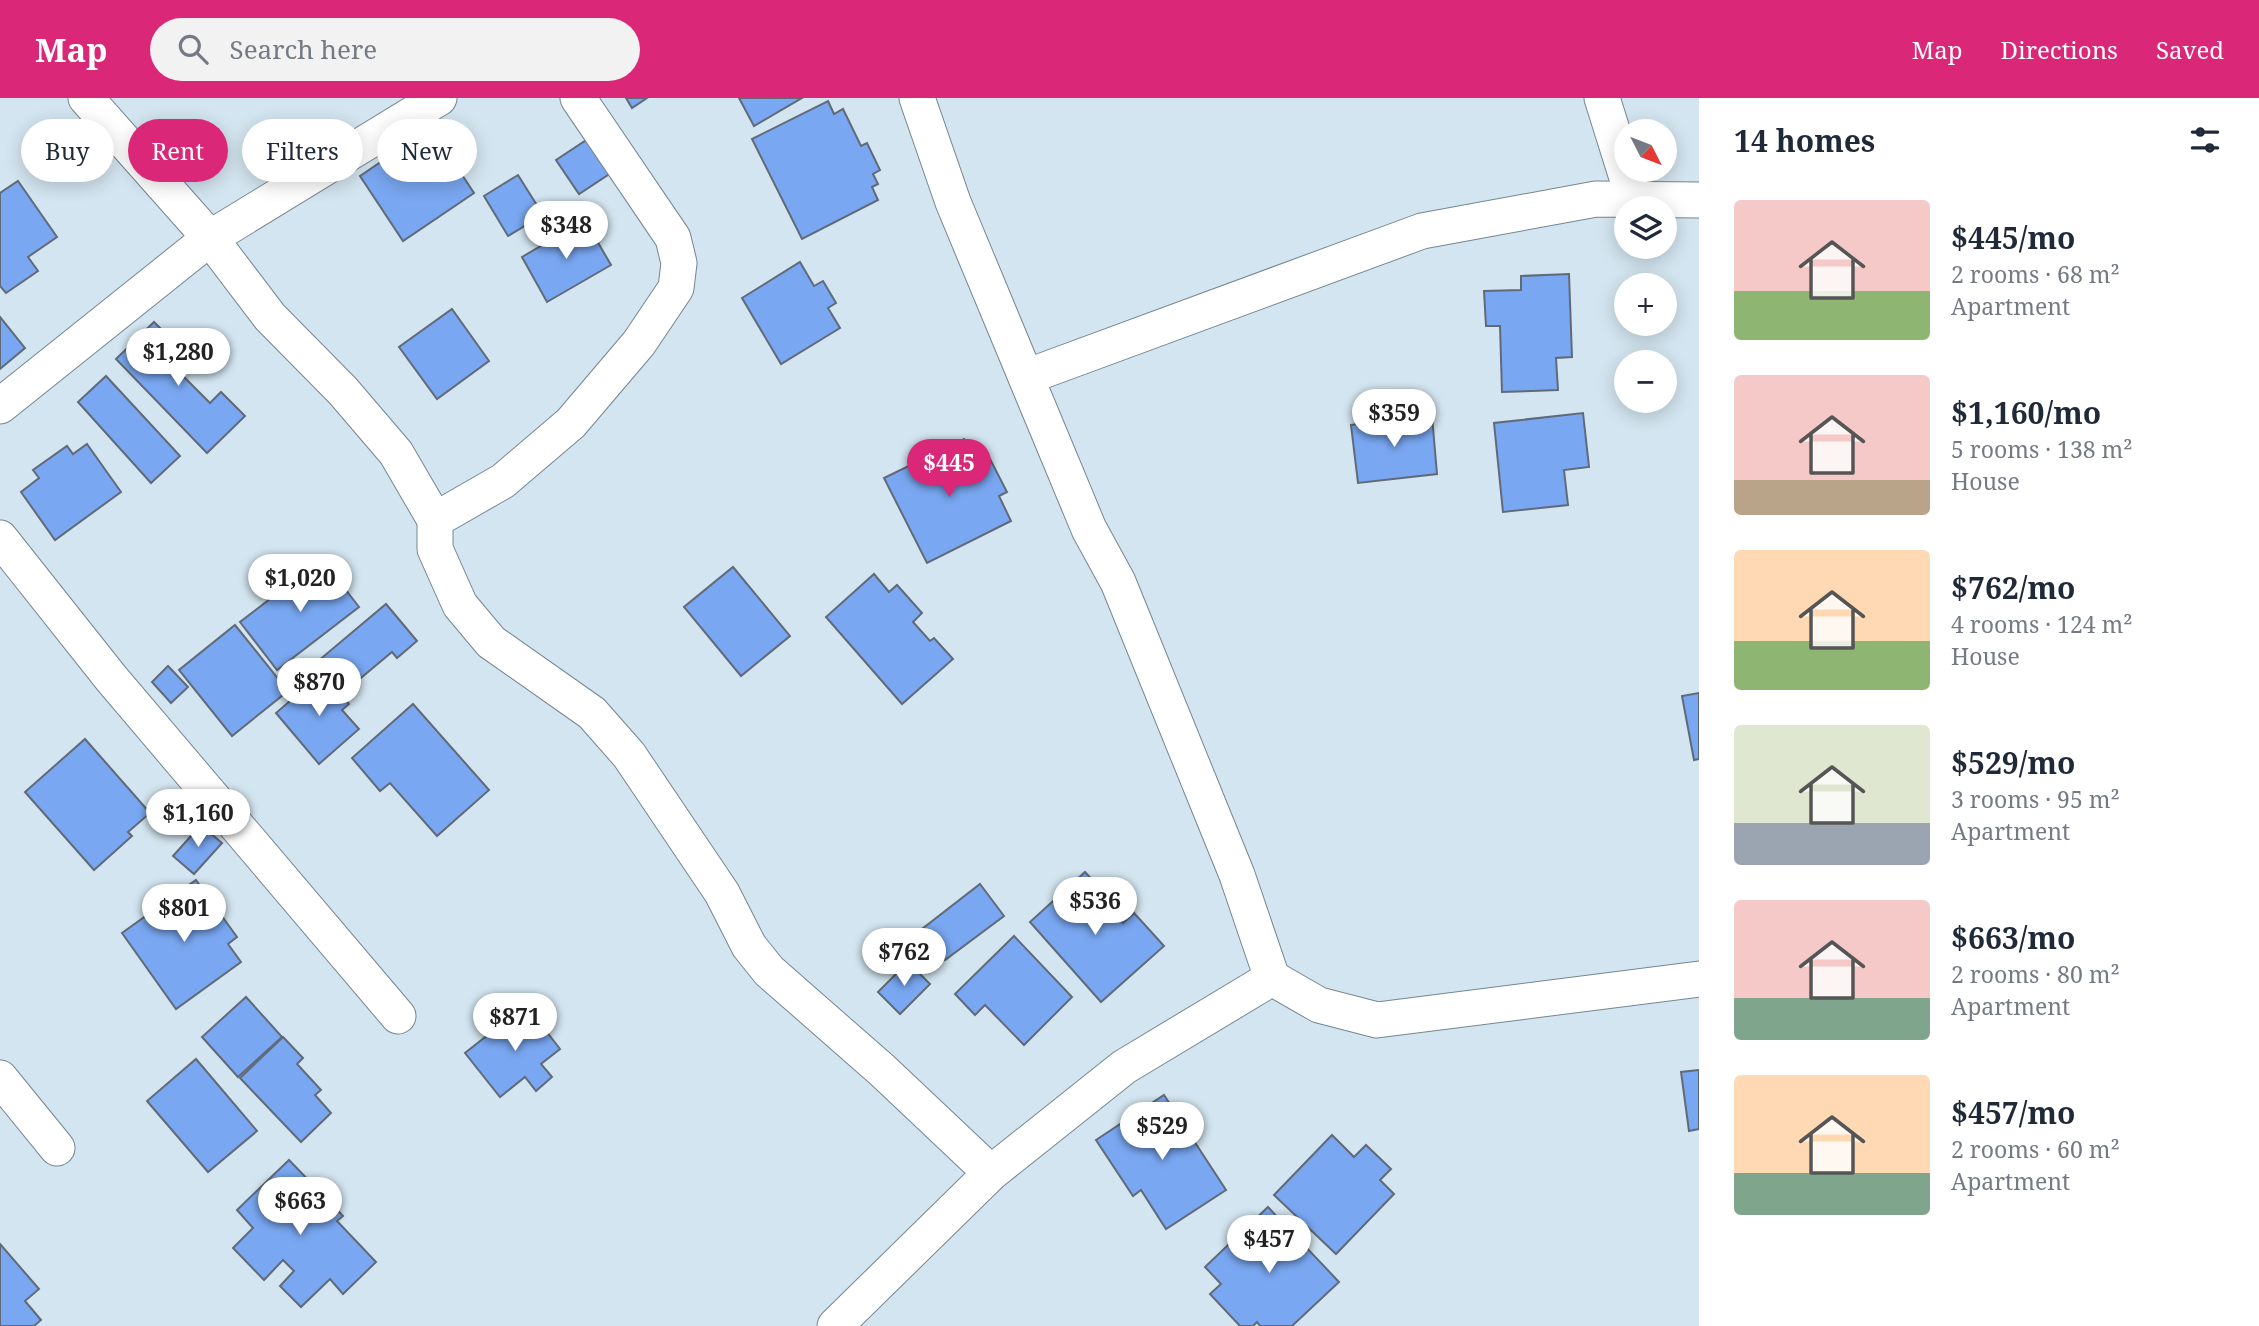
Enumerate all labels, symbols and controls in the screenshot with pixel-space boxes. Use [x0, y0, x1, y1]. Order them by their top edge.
search box [150, 18, 640, 81]
text: Map [35, 27, 108, 72]
icon: search [174, 30, 212, 68]
text: Search here [230, 31, 377, 67]
text: Map [1912, 33, 1963, 66]
text: Directions [2001, 33, 2118, 66]
text: Saved [2156, 33, 2224, 66]
chip: Buy [21, 119, 114, 182]
chip: Rent [128, 119, 228, 182]
chip: Filters [242, 119, 363, 182]
chip: New [377, 119, 477, 182]
north arrow [1614, 119, 1676, 182]
map controls [1614, 119, 1677, 413]
text: 14 homes [1734, 120, 1875, 161]
icon: filters [2186, 121, 2224, 159]
button: layers [1614, 196, 1677, 259]
pin: $348 [525, 202, 607, 261]
text: $348 [540, 208, 592, 240]
text: $445/mo [1951, 217, 2075, 258]
icon: home [1790, 228, 1874, 312]
text: 2 rooms · 68 m² [1951, 258, 2120, 290]
button: + [1614, 273, 1677, 336]
text: Apartment [1951, 290, 2070, 322]
pin: $1,280 [121, 328, 235, 388]
text: $1,280 [142, 335, 214, 367]
button: − [1614, 350, 1677, 413]
pin: $359 [1353, 390, 1435, 449]
text: $1,160/mo [1951, 392, 2101, 433]
text: $359 [1368, 396, 1420, 428]
icon: home [1790, 403, 1874, 487]
text: 5 rooms · 138 m² [1951, 433, 2133, 465]
pin: $445 [908, 440, 990, 499]
text: $445 [923, 446, 975, 478]
text: House [1951, 465, 2020, 497]
pin: $1,020 [243, 554, 357, 614]
text: $1,020 [264, 561, 336, 593]
text: $762/mo [1951, 567, 2075, 608]
icon: home [1790, 578, 1874, 662]
text: 4 rooms · 124 m² [1951, 608, 2133, 640]
text: House [1951, 640, 2020, 672]
pin: $870 [278, 658, 360, 718]
text: $870 [293, 665, 345, 697]
text: $529/mo [1951, 742, 2075, 783]
icon: home [1790, 753, 1874, 837]
text: 3 rooms · 95 m² [1951, 783, 2120, 815]
pin: $1,160 [141, 790, 255, 849]
text: $1,160 [162, 796, 234, 828]
text: Apartment [1951, 815, 2070, 847]
pin: $536 [1054, 878, 1136, 937]
pin: $801 [143, 884, 225, 944]
text: $536 [1069, 884, 1121, 916]
text: $801 [158, 891, 210, 923]
text: $663/mo [1951, 917, 2075, 958]
pin: $762 [863, 928, 945, 988]
icon: home [1790, 928, 1874, 1012]
text: $762 [878, 935, 930, 967]
text: 2 rooms · 80 m² [1951, 958, 2120, 990]
text: Apartment [1951, 990, 2070, 1022]
pin: $871 [474, 993, 556, 1053]
text: $871 [489, 1000, 541, 1032]
text: $457/mo [1951, 1092, 2075, 1133]
pin: $529 [1121, 1102, 1203, 1162]
icon: home [1790, 1103, 1874, 1187]
text: $529 [1136, 1109, 1188, 1141]
text: 2 rooms · 60 m² [1951, 1133, 2120, 1165]
text: Apartment [1951, 1165, 2070, 1197]
pin: $663 [259, 1178, 341, 1237]
text: $663 [274, 1184, 326, 1216]
pin: $457 [1228, 1216, 1310, 1275]
text: $457 [1243, 1222, 1295, 1254]

